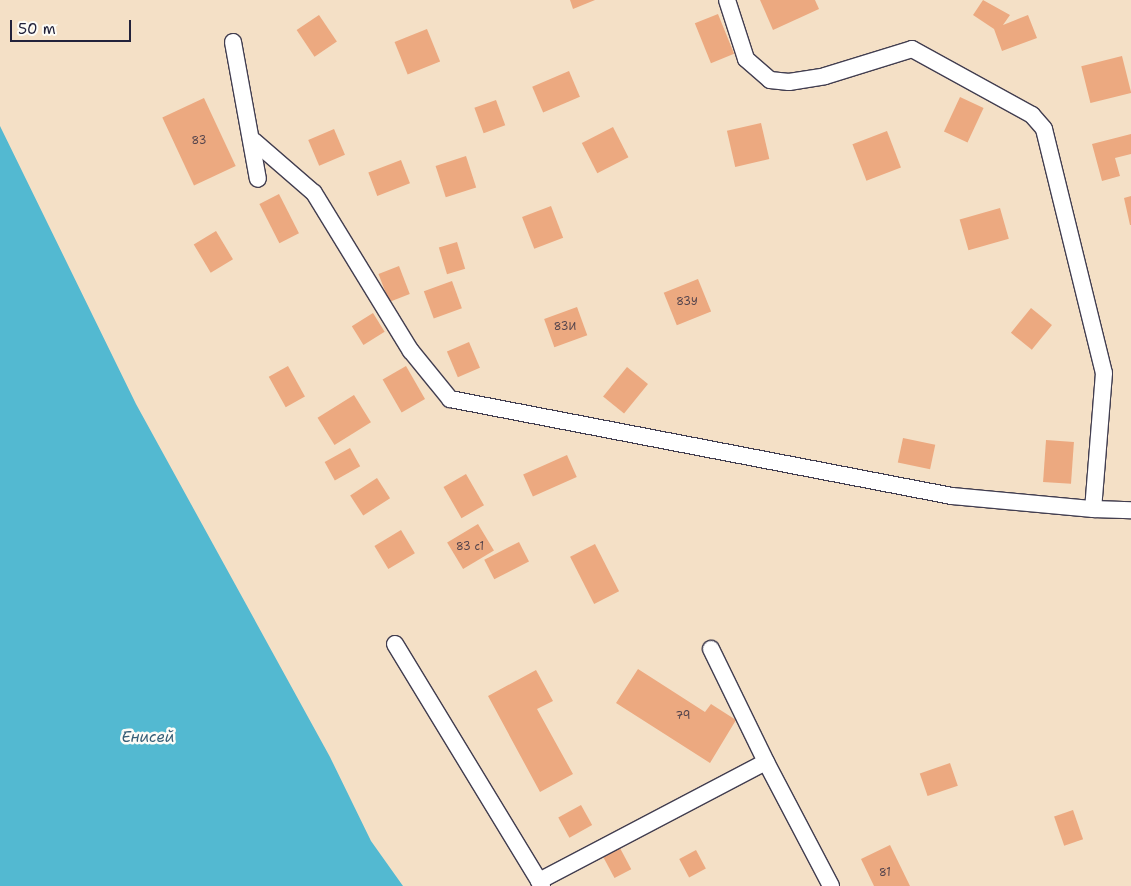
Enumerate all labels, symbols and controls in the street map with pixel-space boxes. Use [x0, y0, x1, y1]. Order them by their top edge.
scale bar [12, 10, 134, 42]
text: 50 m [18, 19, 56, 39]
house number: 83 [192, 134, 206, 148]
house number: 83У [676, 295, 698, 309]
house number: 83И [554, 320, 576, 334]
house number: 83 с1 [456, 540, 484, 554]
house number: 79 [676, 709, 690, 723]
water label: Енисей [121, 729, 175, 747]
house number: 81 [879, 866, 891, 880]

